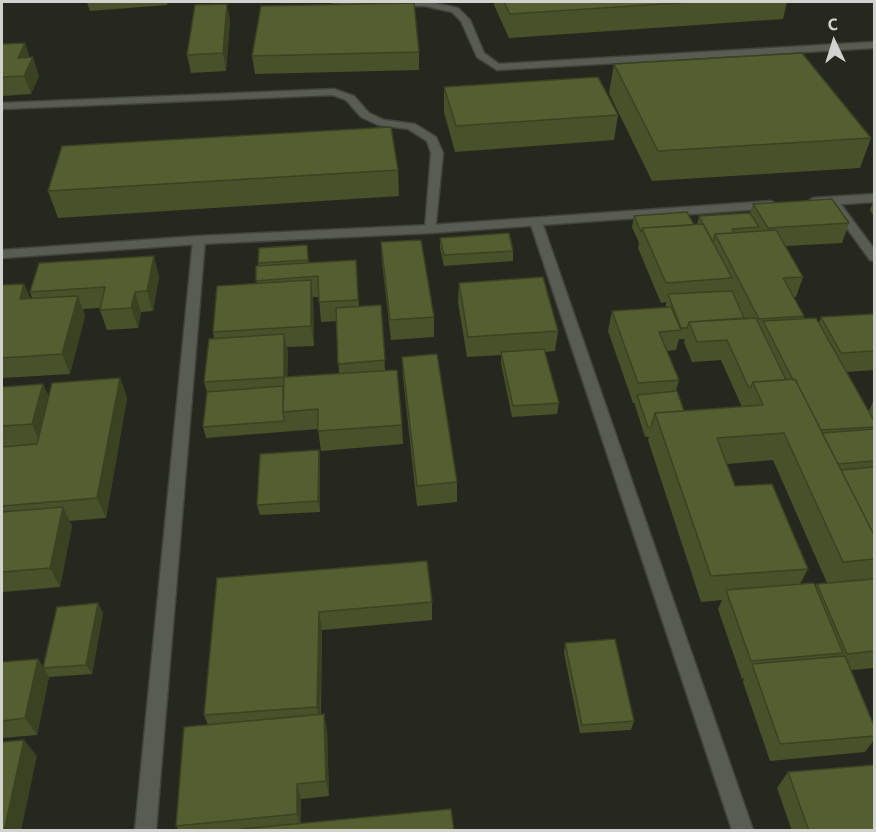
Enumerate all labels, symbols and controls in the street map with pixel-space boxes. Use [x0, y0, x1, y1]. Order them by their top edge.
north arrow [804, 12, 864, 72]
text: С [827, 13, 839, 35]

